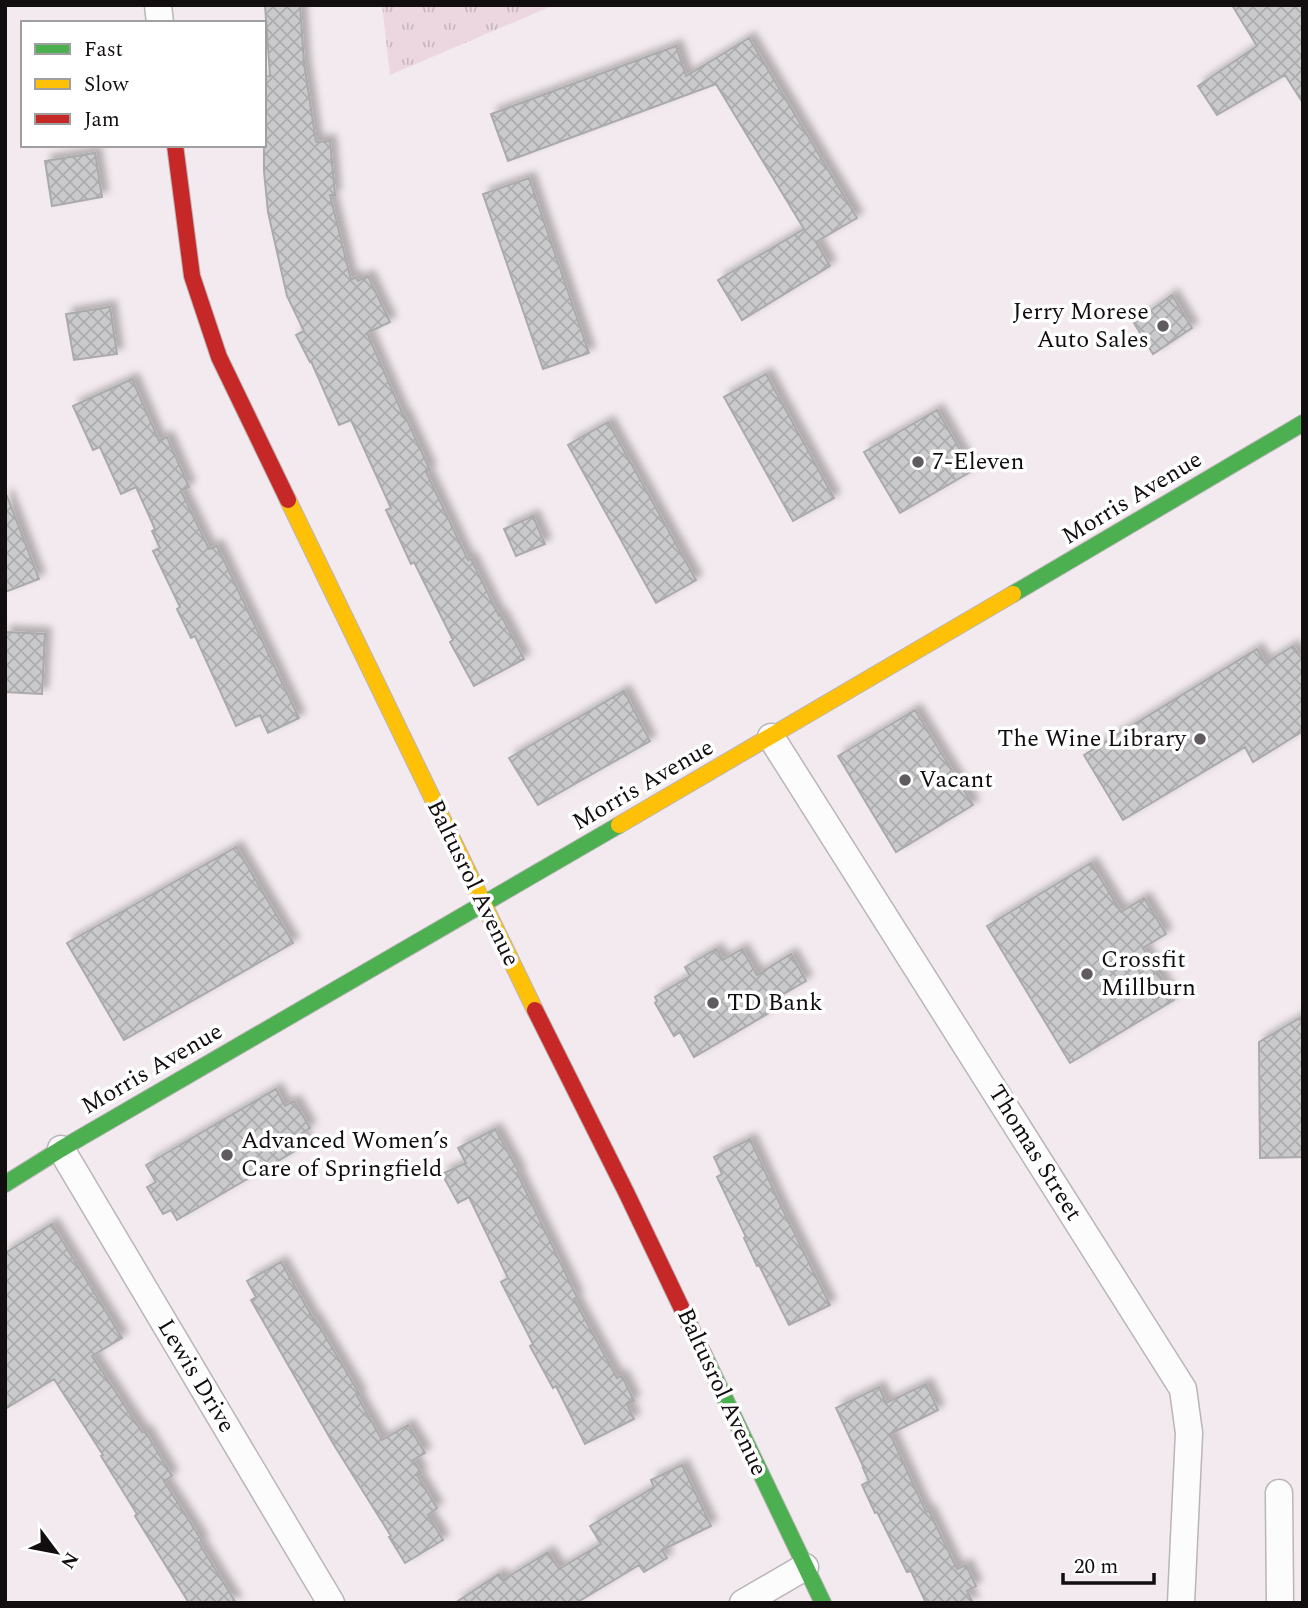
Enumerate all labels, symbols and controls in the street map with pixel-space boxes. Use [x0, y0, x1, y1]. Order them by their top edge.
legend [21, 21, 266, 147]
text: Fast [84, 34, 123, 66]
text: Slow [84, 69, 130, 101]
text: Jam [84, 104, 120, 136]
place label: Jerry Morese Auto Sales [1013, 294, 1149, 358]
marker: Jerry Morese Auto Sales [1155, 318, 1171, 334]
street label: Morris Avenue [1055, 442, 1209, 554]
place label: 7-Eleven [932, 444, 1024, 480]
marker: 7-Eleven [910, 454, 926, 470]
place label: The Wine Library [997, 721, 1187, 757]
street label: Morris Avenue [566, 730, 720, 840]
marker: The Wine Library [1192, 731, 1208, 747]
place label: Vacant [919, 762, 993, 798]
marker: Vacant [897, 772, 913, 788]
street label: Baltusrol Avenue [417, 794, 529, 972]
place label: Crossfit Millburn [1101, 942, 1196, 1006]
marker: Crossfit Millburn [1079, 966, 1095, 982]
place label: TD Bank [727, 985, 823, 1021]
marker: TD Bank [705, 995, 721, 1011]
street label: Morris Avenue [75, 1014, 229, 1124]
street label: Thomas Street [979, 1078, 1091, 1228]
place label: Advanced Women’s Care of Springfield [241, 1123, 449, 1187]
marker: Advanced Women’s Care of Springfield [219, 1147, 235, 1163]
street label: Baltusrol Avenue [667, 1302, 777, 1482]
street label: Lewis Drive [148, 1312, 244, 1440]
north arrow [21, 1517, 91, 1587]
scale bar [1063, 1542, 1154, 1586]
text: N [53, 1546, 86, 1574]
text: 20 m [1074, 1551, 1118, 1583]

